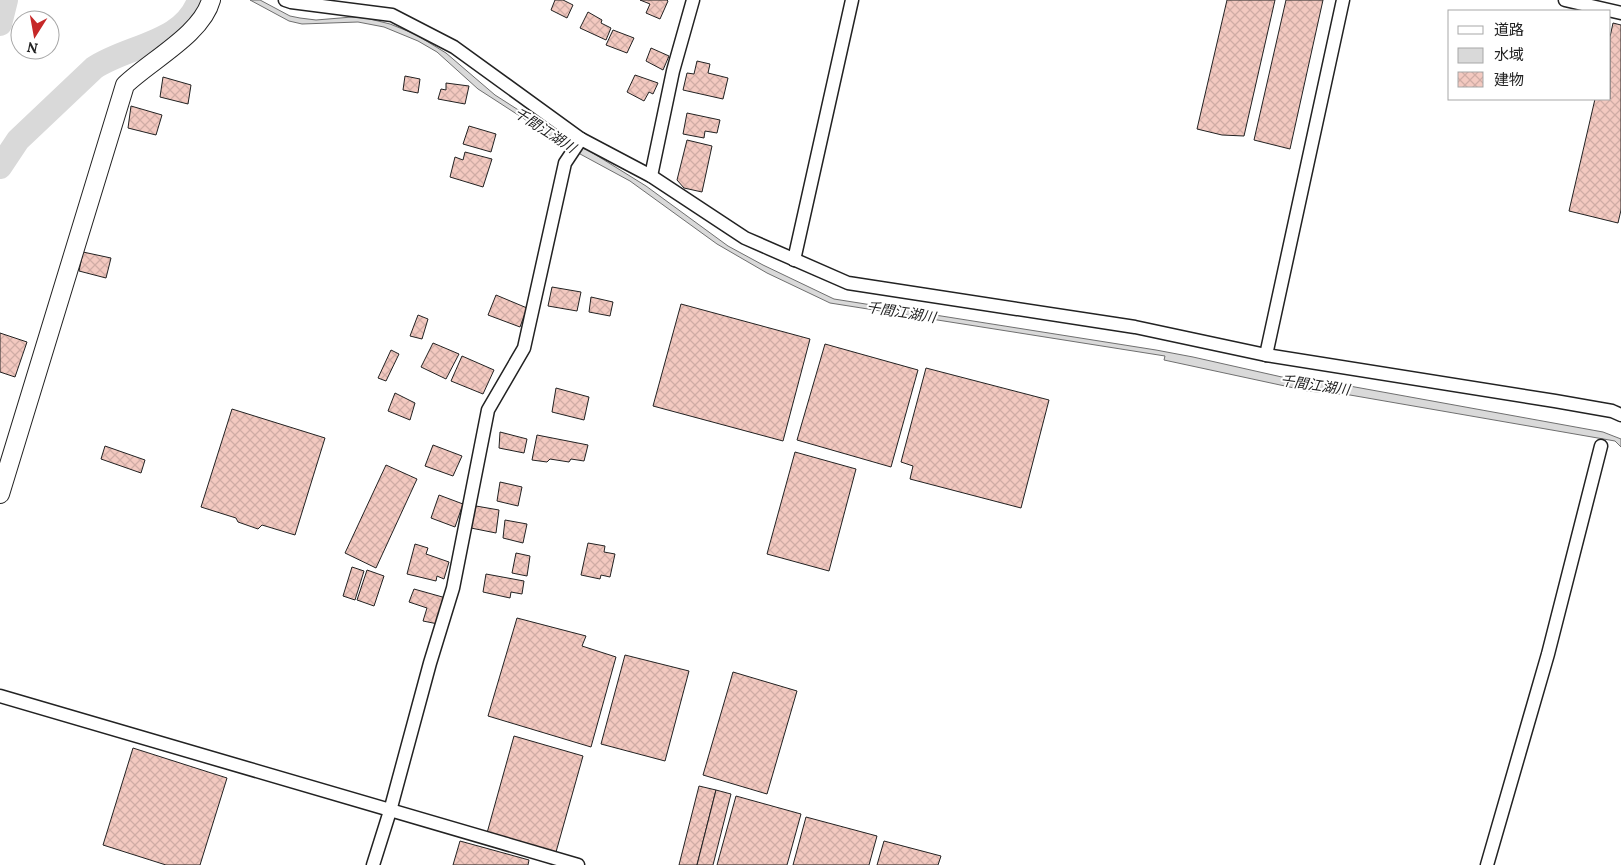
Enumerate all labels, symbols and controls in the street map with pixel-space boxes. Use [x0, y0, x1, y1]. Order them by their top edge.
north arrow [10, 10, 60, 60]
legend [1448, 10, 1611, 100]
text: 道路 [1494, 20, 1524, 39]
text: N [25, 38, 40, 58]
text: 水域 [1494, 45, 1524, 64]
text: 建物 [1494, 70, 1524, 89]
water label: 千間江湖川 [511, 103, 581, 158]
water label: 千間江湖川 [865, 298, 939, 327]
water label: 千間江湖川 [1279, 371, 1353, 399]

